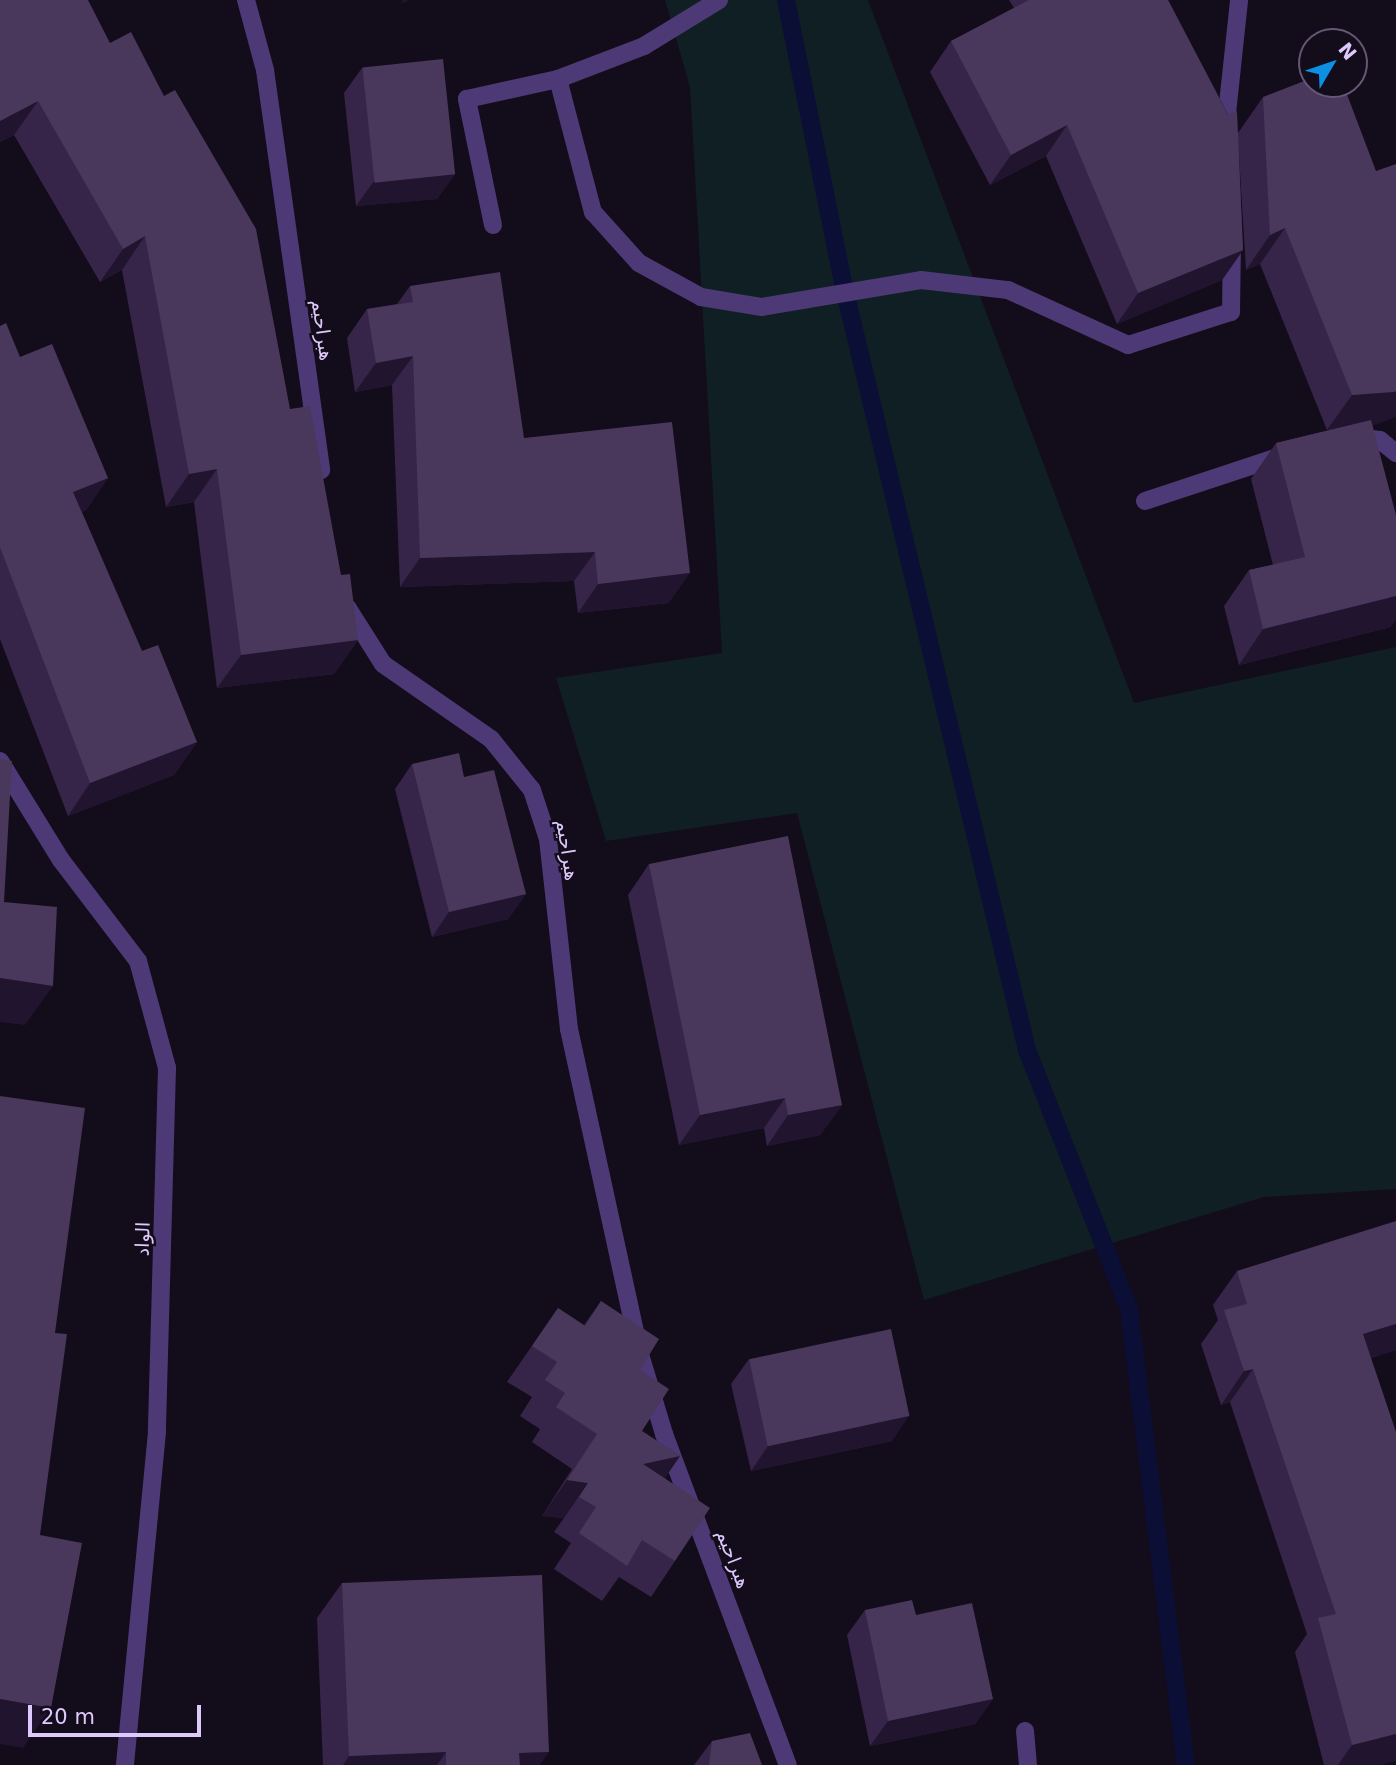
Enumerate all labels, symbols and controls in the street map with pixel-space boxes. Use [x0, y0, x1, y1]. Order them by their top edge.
north arrow [1298, 28, 1368, 98]
text: N [1334, 38, 1361, 64]
street label: هبراحيم [306, 298, 338, 362]
street label: هبراحيم [551, 818, 583, 882]
street label: الواد [131, 1221, 155, 1257]
street label: هبراحيم [711, 1526, 755, 1592]
scale bar [32, 1692, 205, 1736]
text: 20 m [41, 1705, 95, 1729]

